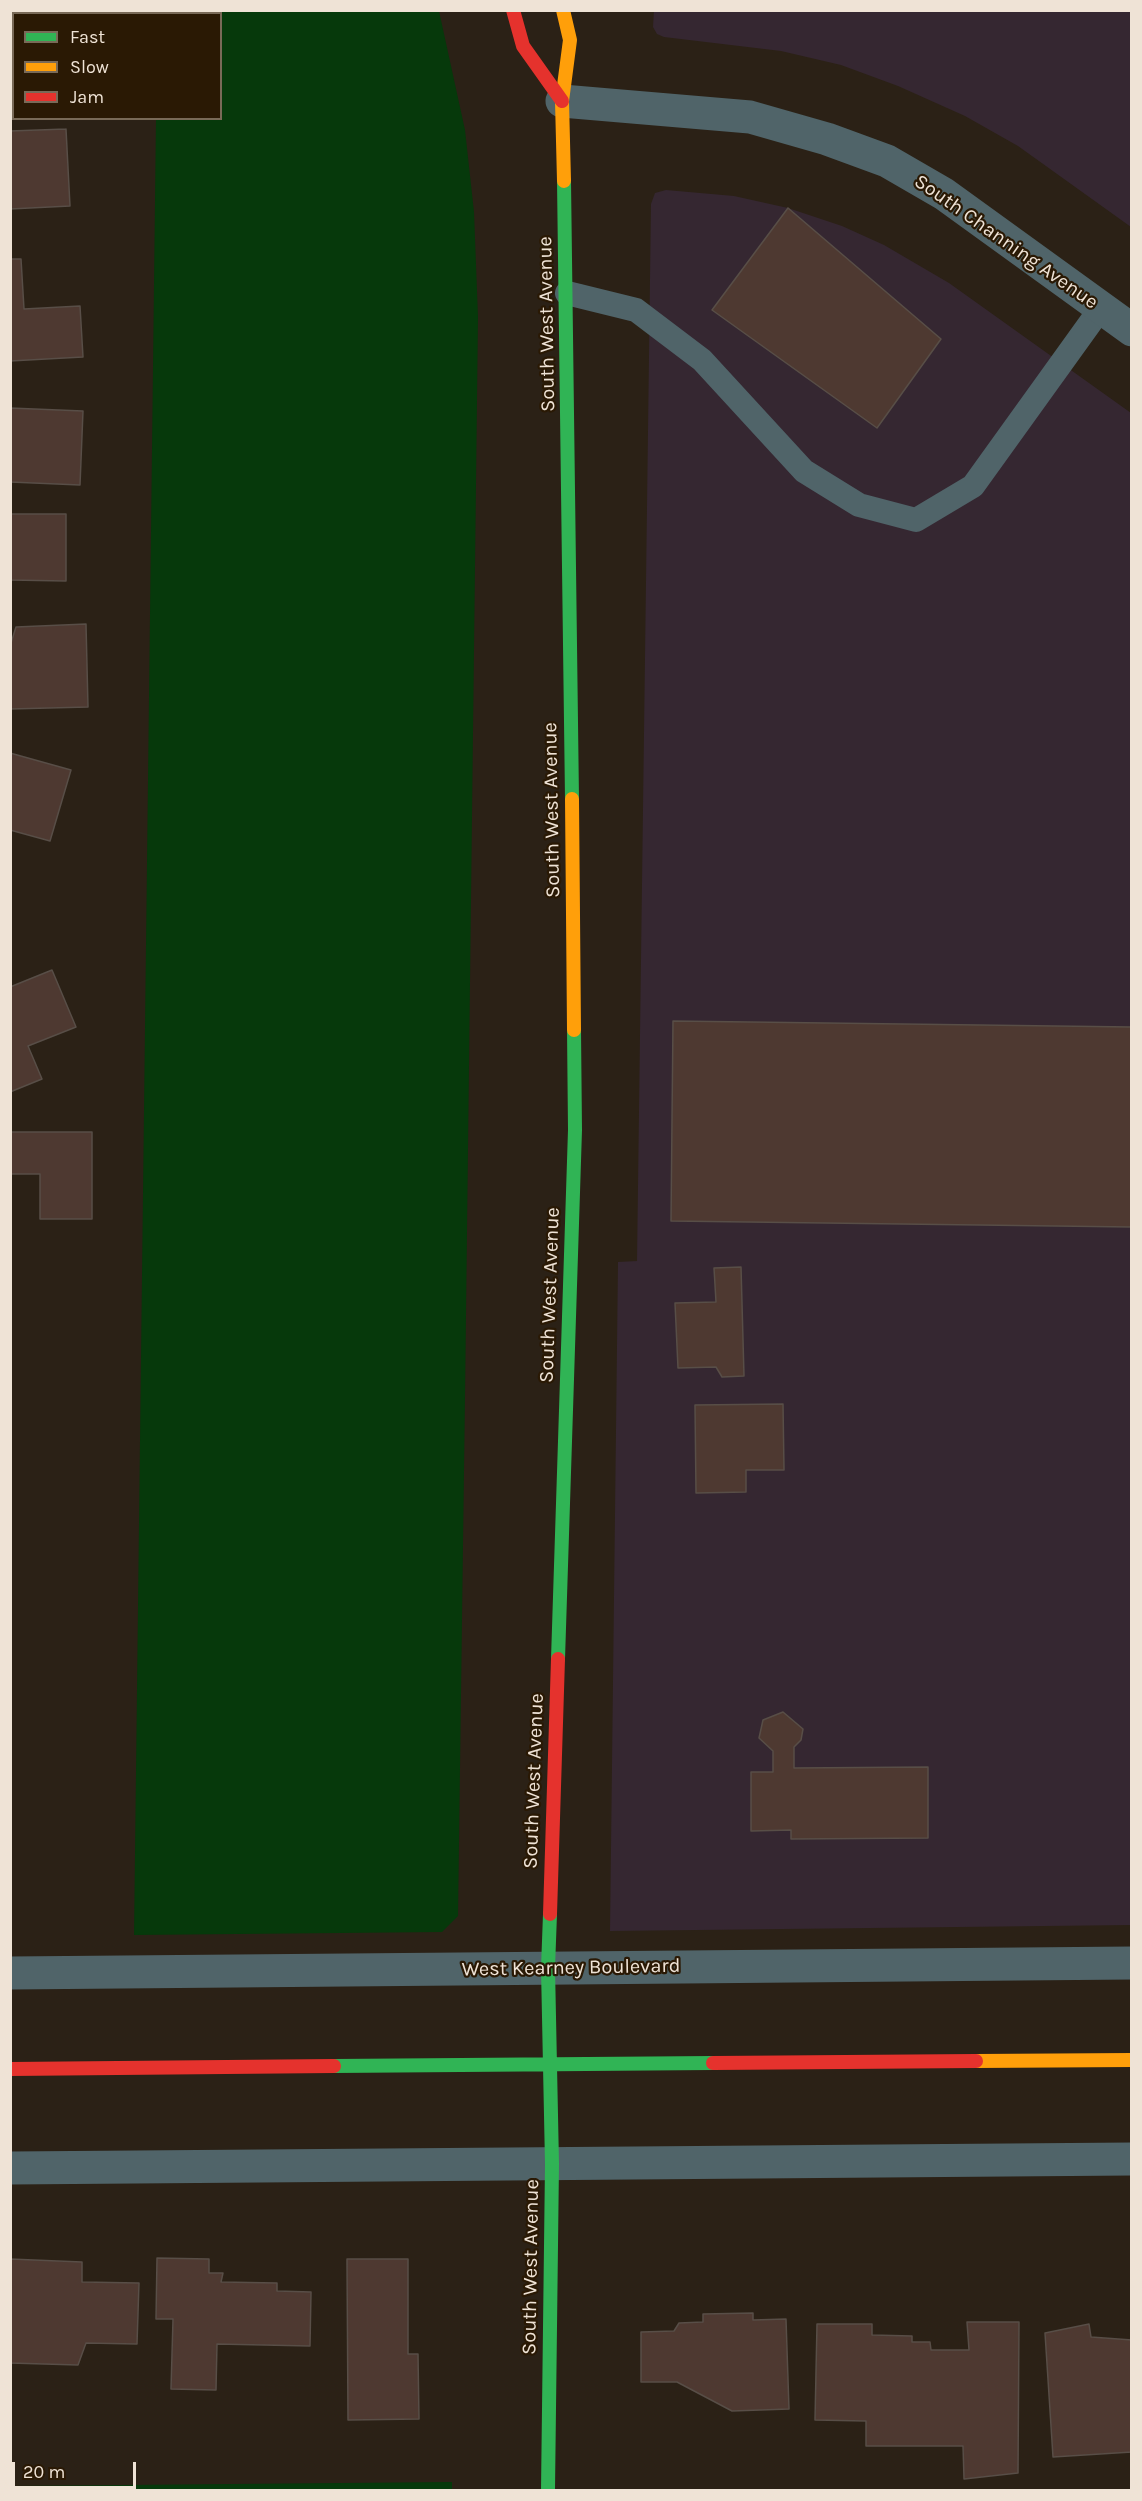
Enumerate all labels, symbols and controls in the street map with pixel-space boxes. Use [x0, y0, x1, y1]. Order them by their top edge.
legend [12, 12, 222, 120]
text: Fast [70, 26, 105, 48]
text: Slow [70, 56, 109, 78]
text: Jam [70, 86, 104, 108]
street label: South Channing Avenue [909, 169, 1103, 315]
street label: South West Avenue [533, 236, 561, 412]
street label: South West Avenue [538, 722, 566, 898]
street label: South West Avenue [535, 1207, 565, 1383]
street label: South West Avenue [519, 1693, 549, 1869]
street label: West Kearney Boulevard [461, 1954, 681, 1982]
street label: South West Avenue [517, 2179, 545, 2355]
scale bar [15, 2450, 140, 2488]
text: 20 m [23, 2461, 65, 2483]

